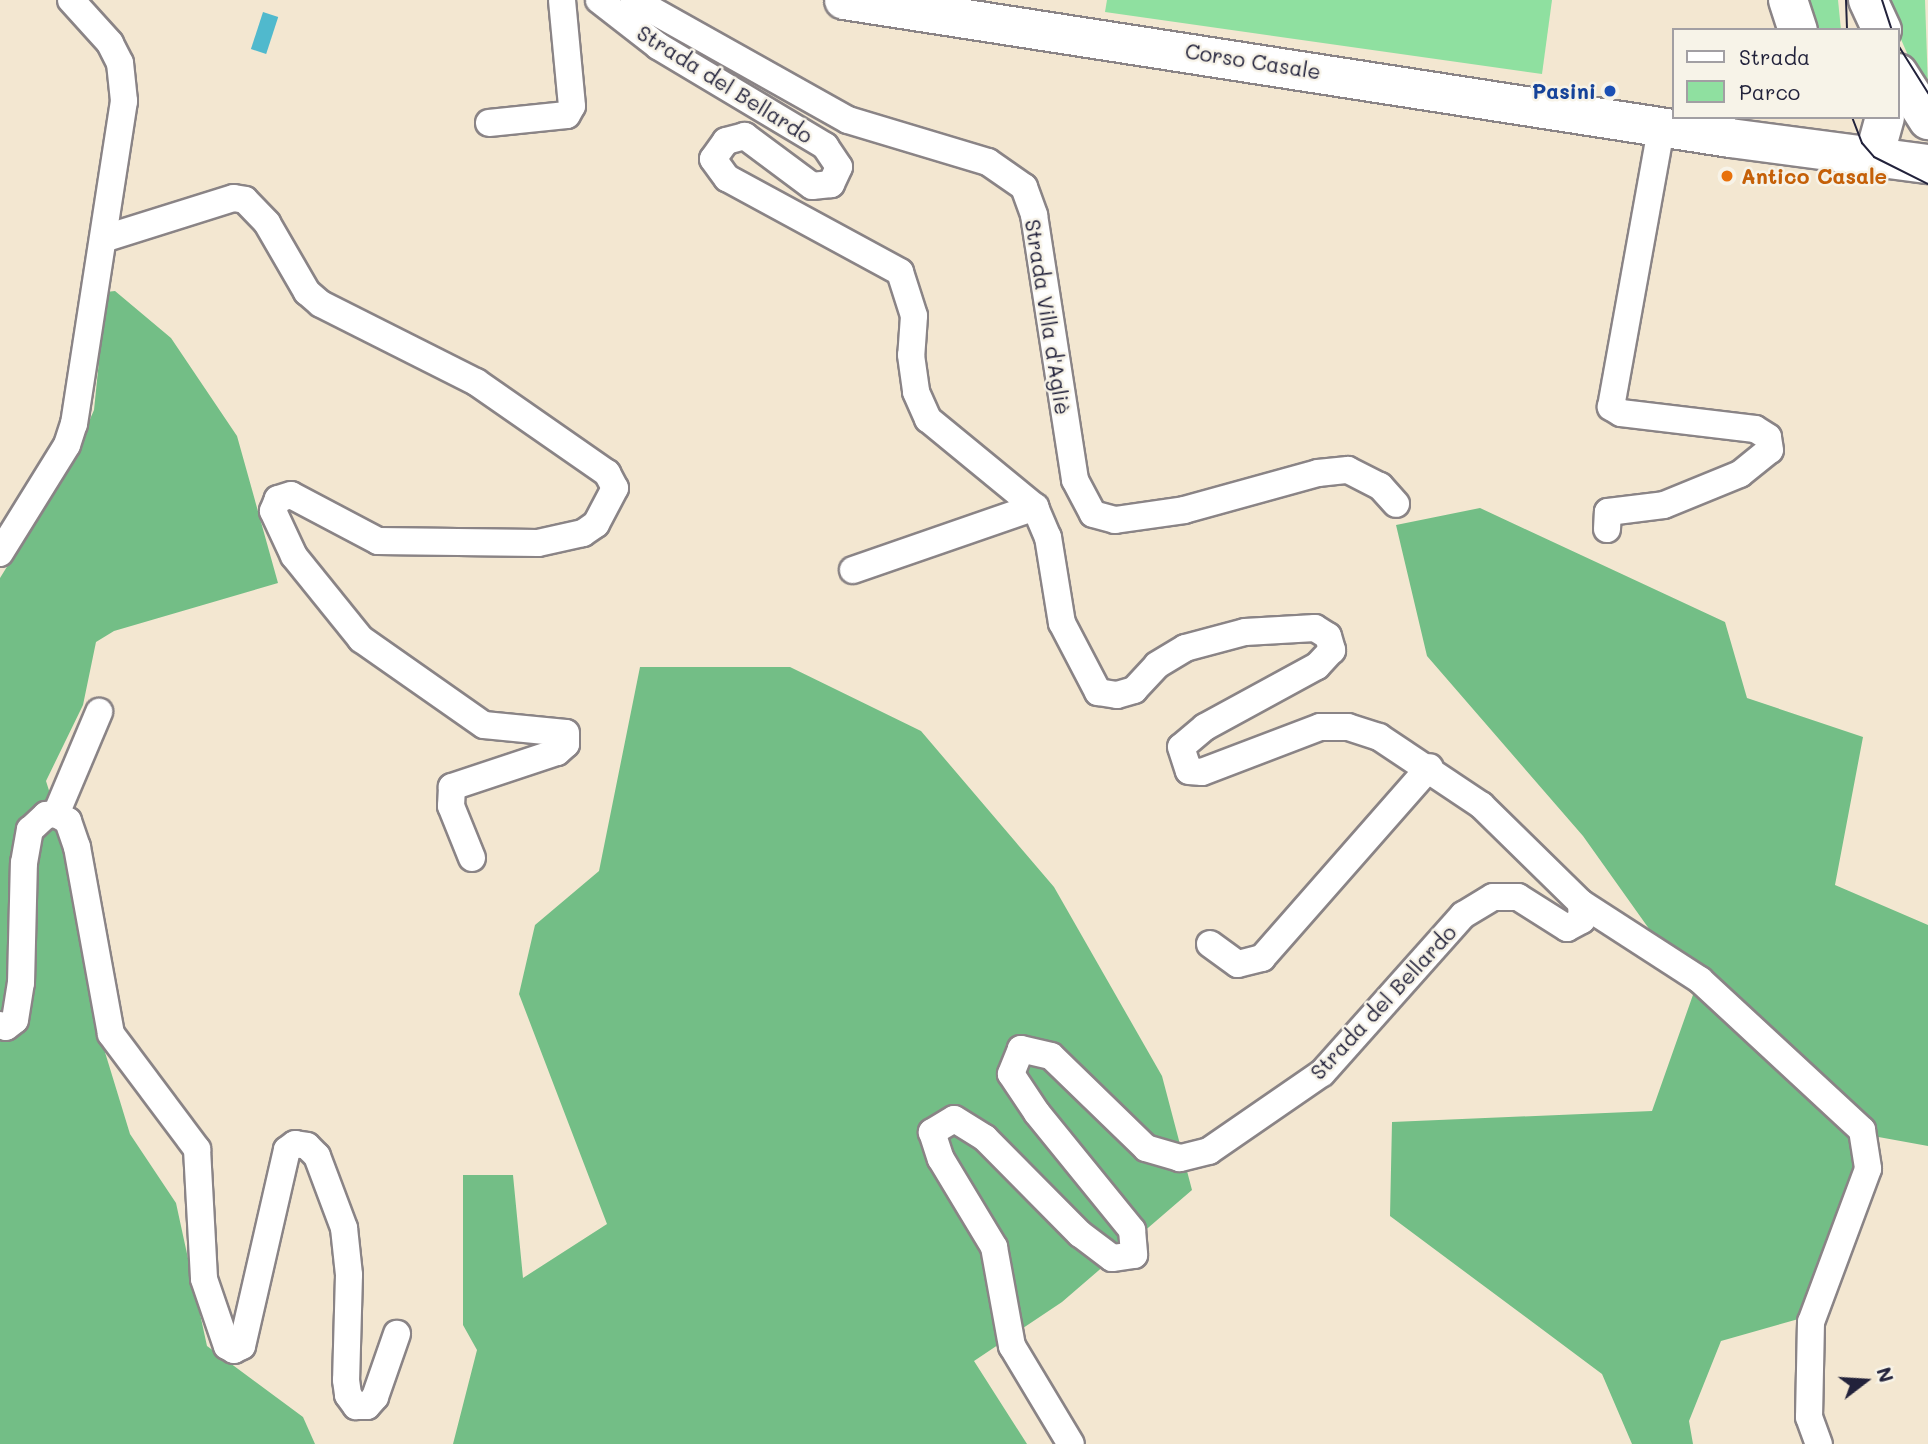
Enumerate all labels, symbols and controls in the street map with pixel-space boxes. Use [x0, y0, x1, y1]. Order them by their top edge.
street label: Strada del Bellardo [633, 20, 817, 148]
legend [1672, 28, 1900, 119]
street label: Corso Casale [1183, 38, 1323, 84]
text: Strada [1739, 43, 1810, 70]
place label: Pasini [1532, 78, 1596, 104]
text: Parco [1739, 78, 1800, 105]
marker: Pasini [1602, 83, 1618, 99]
place label: Antico Casale [1741, 163, 1887, 189]
marker: Antico Casale [1719, 168, 1735, 184]
street label: Strada Villa d'Agliè [1020, 218, 1076, 416]
street label: Strada del Bellardo [1305, 920, 1461, 1084]
north arrow [1830, 1346, 1900, 1416]
text: N [1871, 1364, 1900, 1385]

